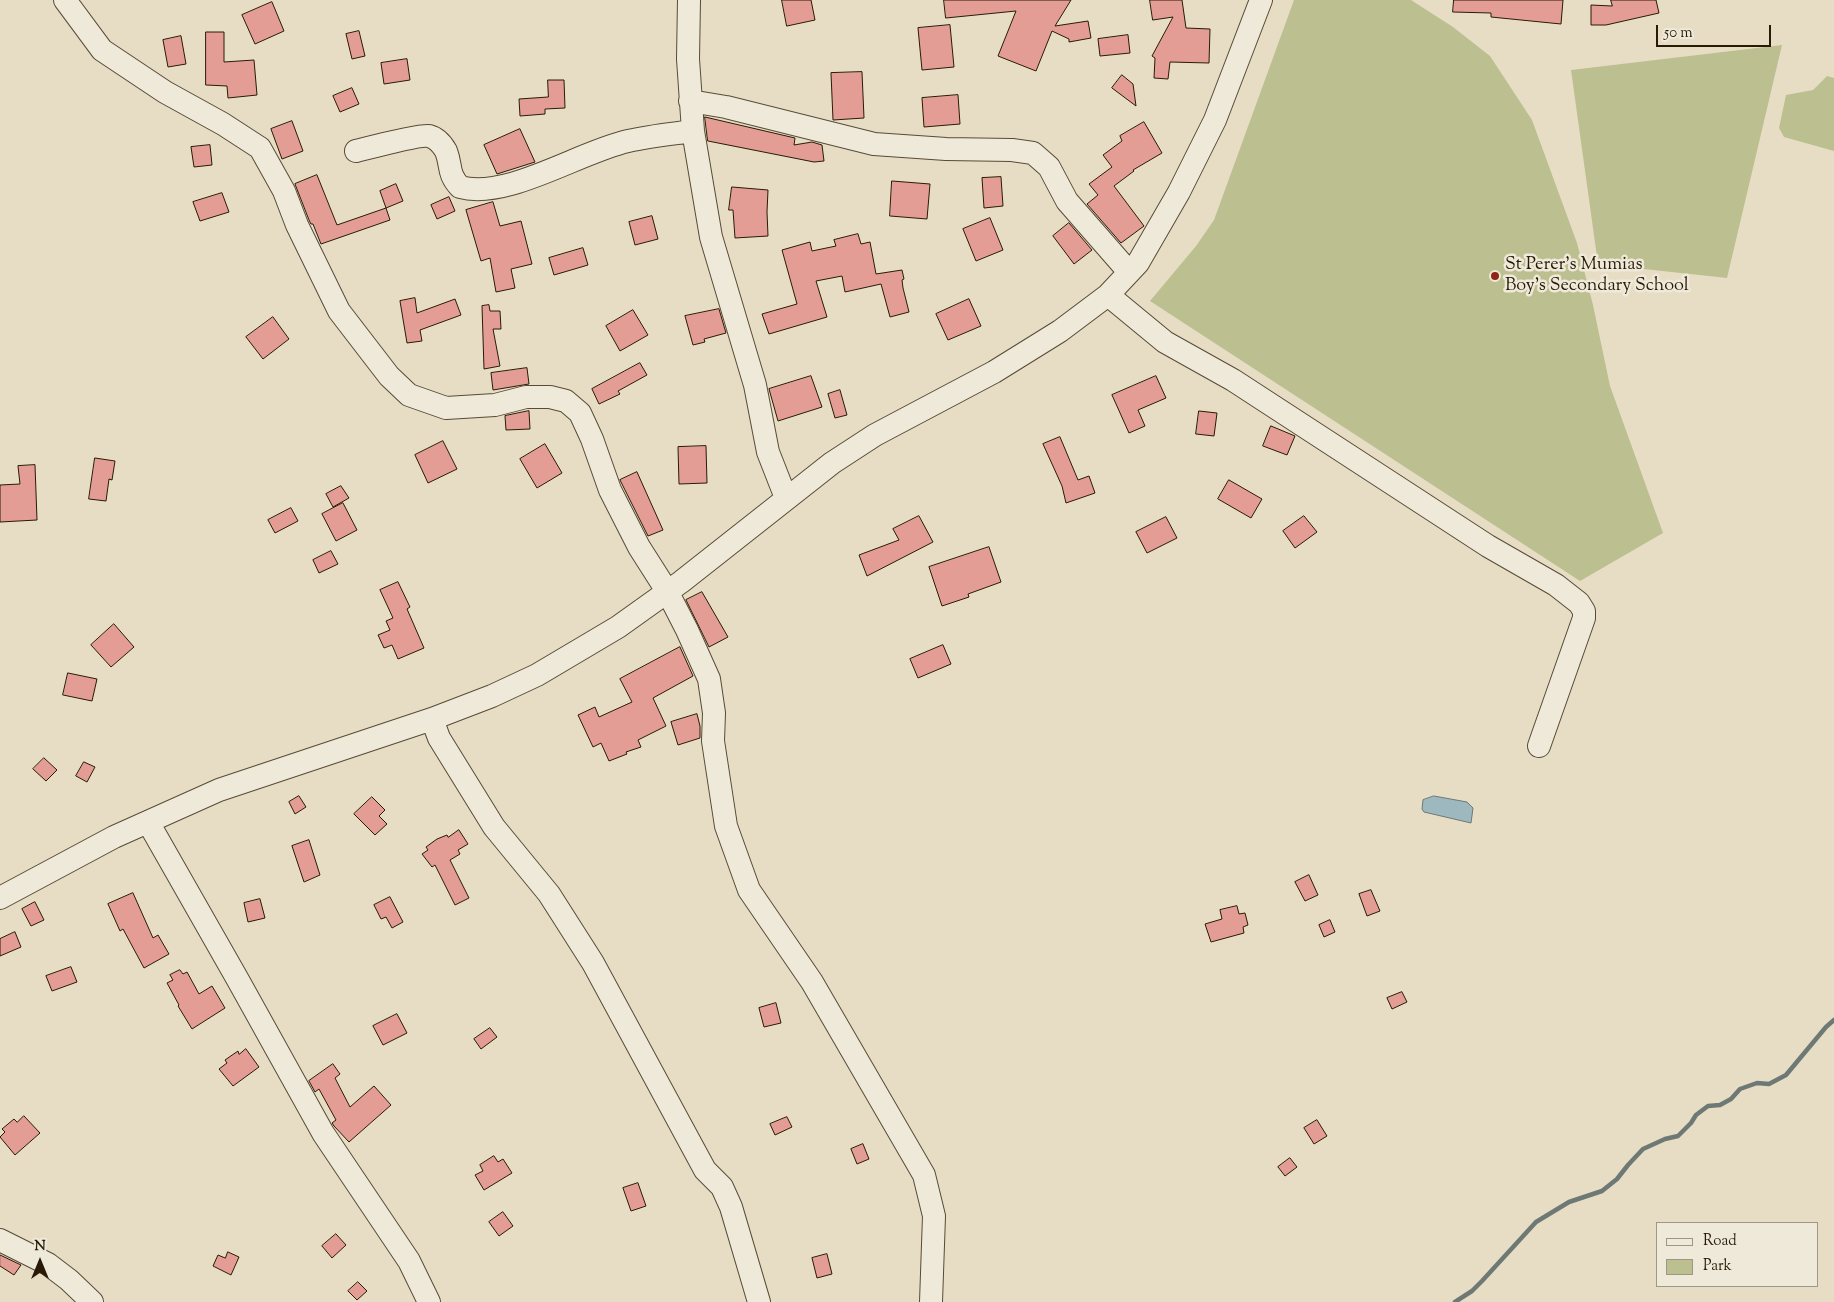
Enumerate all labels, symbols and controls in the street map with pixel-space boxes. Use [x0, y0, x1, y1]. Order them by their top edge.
scale bar [1659, 15, 1774, 47]
text: 50 m [1664, 23, 1693, 44]
place label: St Perer's Mumias Boy's Secondary School [1505, 255, 1689, 298]
marker: St Perer's Mumias Boy's Secondary School [1489, 270, 1501, 282]
legend [1656, 1222, 1819, 1287]
text: Road [1703, 1231, 1737, 1252]
north arrow [15, 1237, 65, 1287]
text: N [34, 1237, 46, 1257]
text: Park [1703, 1256, 1732, 1277]

